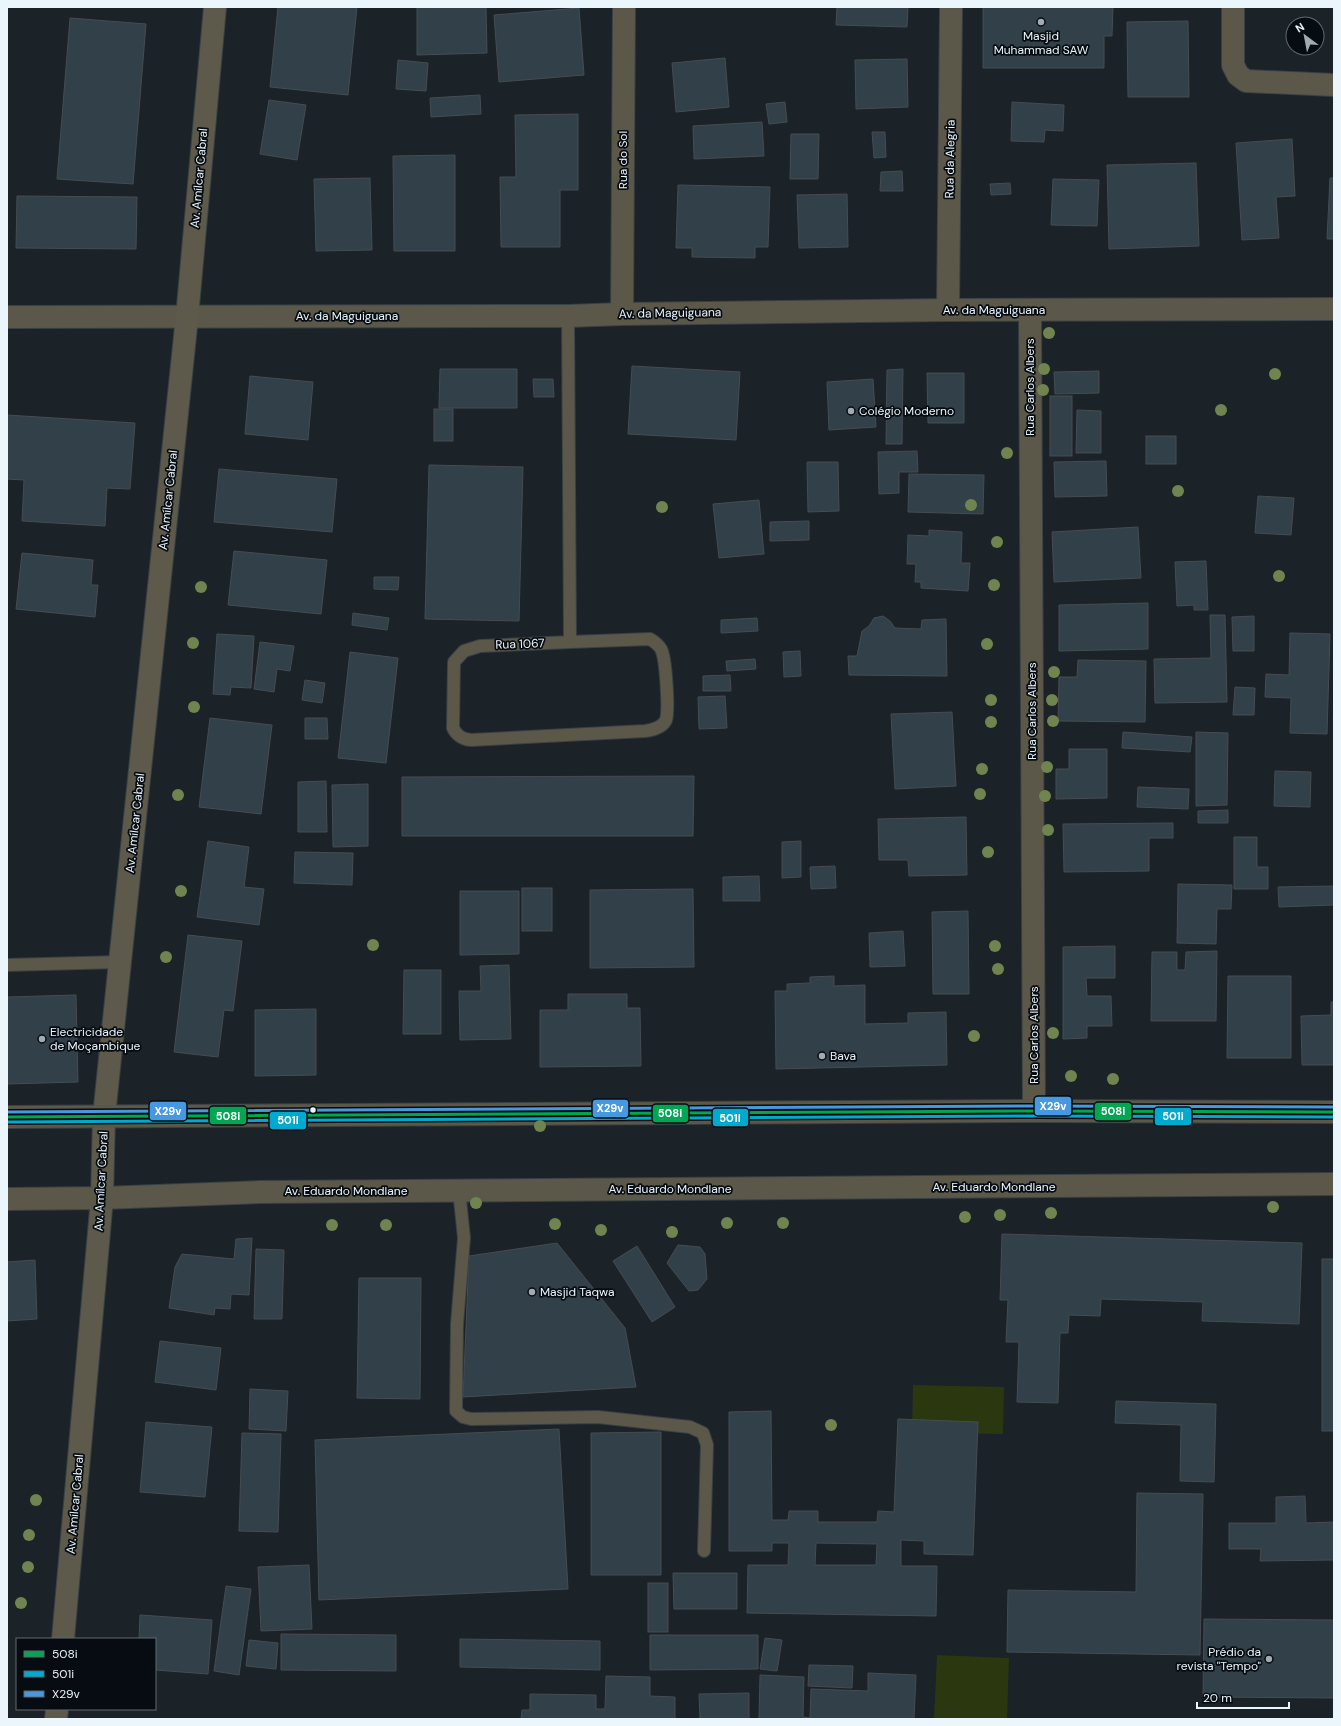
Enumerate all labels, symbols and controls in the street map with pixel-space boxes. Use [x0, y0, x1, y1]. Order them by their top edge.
north arrow [1285, 16, 1325, 56]
marker: Masjid Muhammad SAW [1036, 17, 1046, 27]
text: N [1293, 19, 1307, 36]
place label: Masjid Muhammad SAW [994, 28, 1089, 58]
street label: Rua da Alegria [941, 119, 959, 199]
street label: Av. Amílcar Cabral [187, 127, 211, 229]
street label: Rua do Sol [615, 131, 631, 189]
street label: Av. da Maguiguana [943, 302, 1045, 318]
street label: Av. da Maguiguana [619, 304, 721, 322]
street label: Av. da Maguiguana [296, 308, 398, 324]
street label: Rua Carlos Albers [1022, 338, 1038, 436]
place label: Colégio Moderno [859, 403, 954, 419]
marker: Colégio Moderno [846, 406, 856, 416]
street label: Av. Amílcar Cabral [155, 449, 181, 551]
street label: Rua 1067 [495, 635, 545, 653]
street label: Rua Carlos Albers [1024, 662, 1040, 760]
street label: Av. Amílcar Cabral [122, 772, 148, 874]
street label: Rua Carlos Albers [1026, 986, 1042, 1084]
place label: Electricidade de Moçambique [50, 1024, 141, 1054]
marker: Electricidade de Moçambique [37, 1034, 47, 1044]
place label: Bava [830, 1048, 856, 1064]
marker: Bava [817, 1051, 827, 1061]
line badge: X29v [1034, 1096, 1072, 1116]
line badge: X29v [592, 1099, 629, 1118]
text: X29v [1040, 1099, 1067, 1113]
line badge: X29v [149, 1101, 187, 1121]
text: X29v [597, 1101, 624, 1115]
line badge: 508i [1094, 1102, 1132, 1121]
text: X29v [155, 1104, 182, 1118]
line badge: 508i [652, 1104, 689, 1123]
text: 508i [1101, 1104, 1125, 1118]
unlabelled marker [308, 1105, 318, 1115]
line badge: 508i [209, 1106, 247, 1125]
text: 508i [658, 1106, 682, 1120]
line badge: 501i [1154, 1107, 1192, 1126]
line badge: 501i [712, 1108, 749, 1127]
text: 508i [216, 1109, 240, 1123]
text: 501i [1162, 1109, 1184, 1123]
line badge: 501i [269, 1111, 307, 1130]
text: 501i [719, 1111, 741, 1125]
text: 501i [277, 1113, 299, 1127]
street label: Av. Amílcar Cabral [90, 1131, 112, 1231]
street label: Av. Eduardo Mondlane [932, 1179, 1056, 1195]
street label: Av. Eduardo Mondlane [608, 1181, 732, 1197]
street label: Av. Eduardo Mondlane [284, 1183, 408, 1199]
place label: Masjid Taqwa [540, 1284, 615, 1300]
marker: Masjid Taqwa [527, 1287, 537, 1297]
street label: Av. Amílcar Cabral [63, 1453, 87, 1555]
legend [16, 1638, 156, 1710]
place label: Prédio da revista "Tempo" [1177, 1644, 1262, 1674]
text: 508i [52, 1646, 78, 1662]
marker: Prédio da revista "Tempo" [1264, 1654, 1274, 1664]
text: 501i [52, 1666, 74, 1682]
scale bar [1197, 1684, 1289, 1710]
text: X29v [52, 1686, 81, 1702]
text: 20 m [1203, 1690, 1232, 1706]

